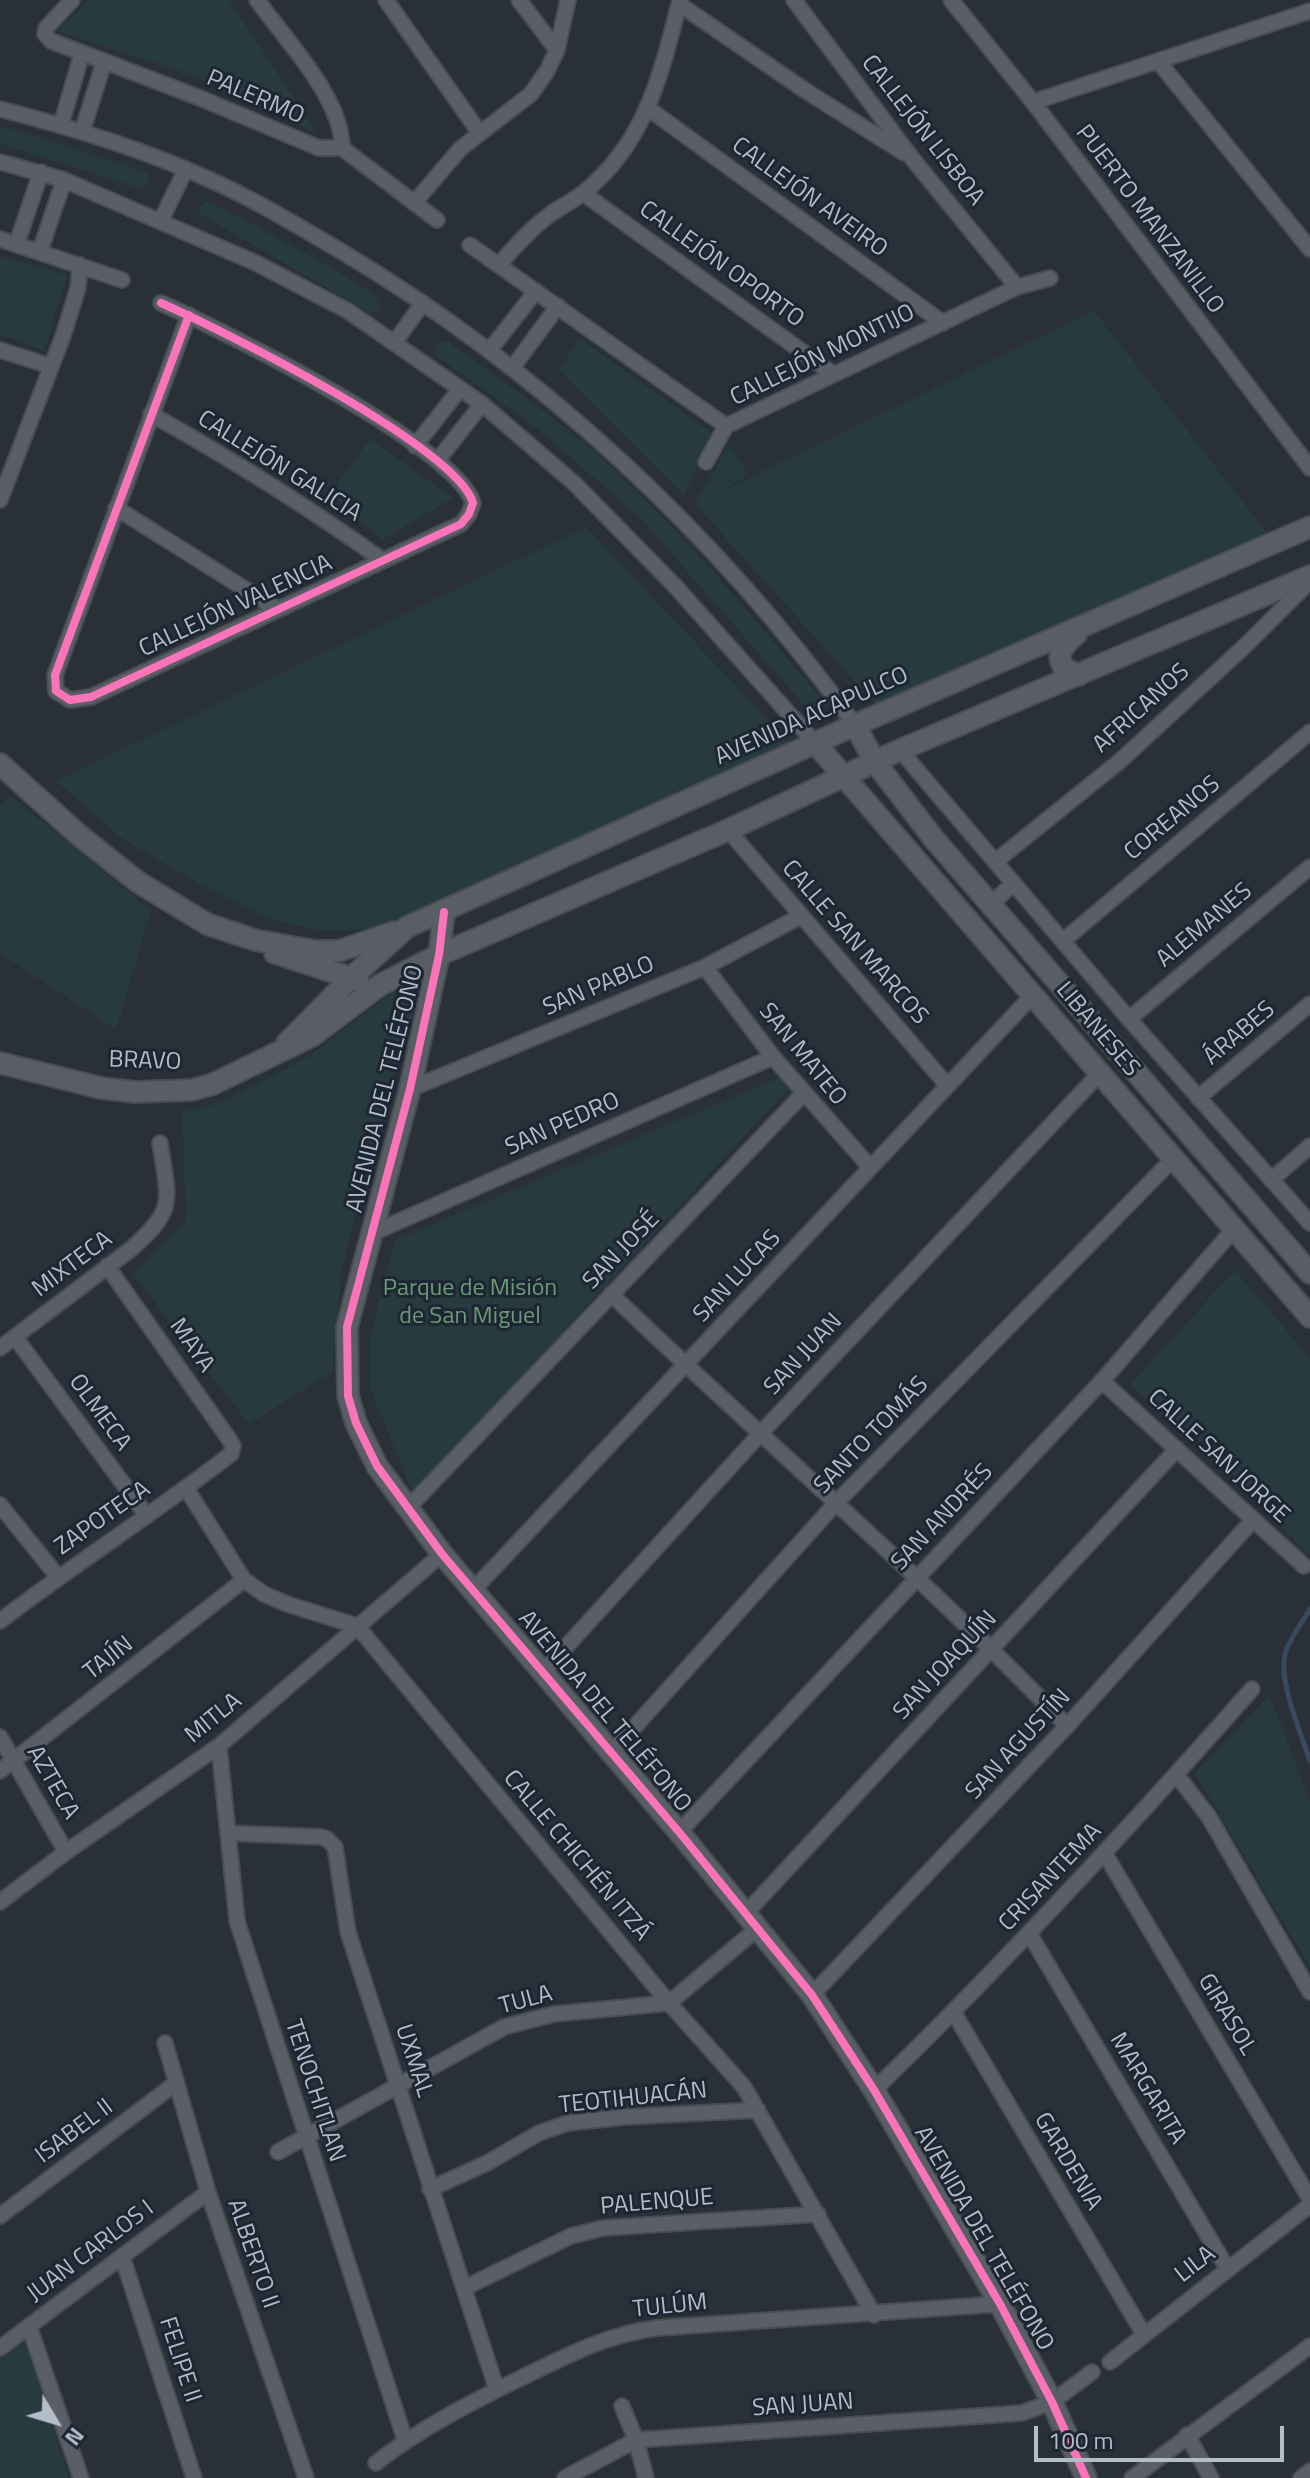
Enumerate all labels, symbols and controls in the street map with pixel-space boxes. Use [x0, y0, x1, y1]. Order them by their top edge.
street label: CALLEJÓN LISBOA [854, 50, 990, 212]
street label: PALERMO [202, 65, 308, 131]
street label: PUERTO MANZANILLO [1069, 120, 1229, 320]
street label: CALLEJÓN AVEIRO [726, 132, 892, 264]
street label: CALLEJÓN OPORTO [633, 196, 809, 334]
street label: CALLEJÓN MONTIJO [726, 299, 920, 413]
street label: CALLEJÓN GALICIA [192, 405, 366, 529]
street label: CALLEJÓN VALENCIA [135, 550, 337, 664]
street label: AFRICANOS [1088, 658, 1196, 760]
street label: AVENIDA ACAPULCO [711, 661, 913, 773]
street label: COREANOS [1119, 771, 1227, 867]
street label: CALLE SAN MARCOS [775, 855, 933, 1031]
street label: ALEMANES [1151, 878, 1259, 974]
street label: SAN PABLO [539, 951, 659, 1023]
street label: AVENIDA DEL TELÉFONO [341, 962, 431, 1216]
street label: LIBANESES [1049, 977, 1145, 1083]
street label: ÁRABES [1198, 996, 1282, 1072]
street label: SAN MATEO [752, 998, 852, 1112]
street label: BRAVO [108, 1046, 182, 1078]
street label: SAN PEDRO [501, 1087, 625, 1163]
street label: SAN JOSÉ [578, 1206, 666, 1296]
street label: SAN LUCAS [688, 1225, 788, 1329]
street label: MIXTECA [27, 1226, 119, 1304]
park label: Parque de Misión de San Miguel [383, 1275, 557, 1331]
street label: SAN JUAN [759, 1308, 849, 1402]
street label: MAYA [162, 1313, 220, 1379]
street label: OLMECA [62, 1369, 136, 1457]
street label: SANTO TOMÁS [809, 1371, 935, 1501]
street label: CALLE SAN JORGE [1141, 1384, 1295, 1530]
street label: SAN ANDRÉS [886, 1459, 1000, 1577]
street label: ZAPOTECA [50, 1476, 156, 1562]
street label: AVENIDA DEL TELÉFONO [511, 1605, 697, 1819]
street label: SAN JOAQUÍN [888, 1606, 1004, 1726]
street label: TAJÍN [79, 1631, 139, 1687]
street label: SAN AGUSTÍN [961, 1684, 1077, 1806]
street label: MITLA [180, 1688, 248, 1750]
street label: AZTECA [19, 1741, 85, 1825]
street label: CALLE CHICHÉN ITZÁ [496, 1765, 656, 1947]
street label: CRISANTEMA [994, 1818, 1108, 1938]
street label: GIRASOL [1191, 1969, 1261, 2061]
street label: TULA [496, 1980, 556, 2022]
street label: TENOCHITLAN [277, 2016, 351, 2166]
street label: UXMAL [388, 2021, 438, 2101]
street label: MARGARITA [1103, 2028, 1191, 2150]
street label: TEOTIHUACÁN [558, 2077, 708, 2121]
street label: ISABEL II [31, 2094, 119, 2170]
street label: GARDENIA [1027, 2108, 1107, 2216]
street label: AVENIDA DEL TELÉFONO [907, 2122, 1059, 2356]
street label: PALENQUE [599, 2184, 715, 2222]
street label: JUAN CARLOS I [22, 2195, 160, 2309]
street label: ALBERTO II [220, 2196, 284, 2312]
street label: LILA [1170, 2240, 1222, 2290]
street label: TULÚM [631, 2289, 709, 2325]
street label: FELIPE II [152, 2314, 206, 2406]
north arrow [16, 2382, 96, 2462]
street label: SAN JUAN [751, 2388, 855, 2424]
scale bar [1038, 2410, 1288, 2460]
text: N [57, 2420, 93, 2453]
text: 100 m [1048, 2422, 1114, 2458]

